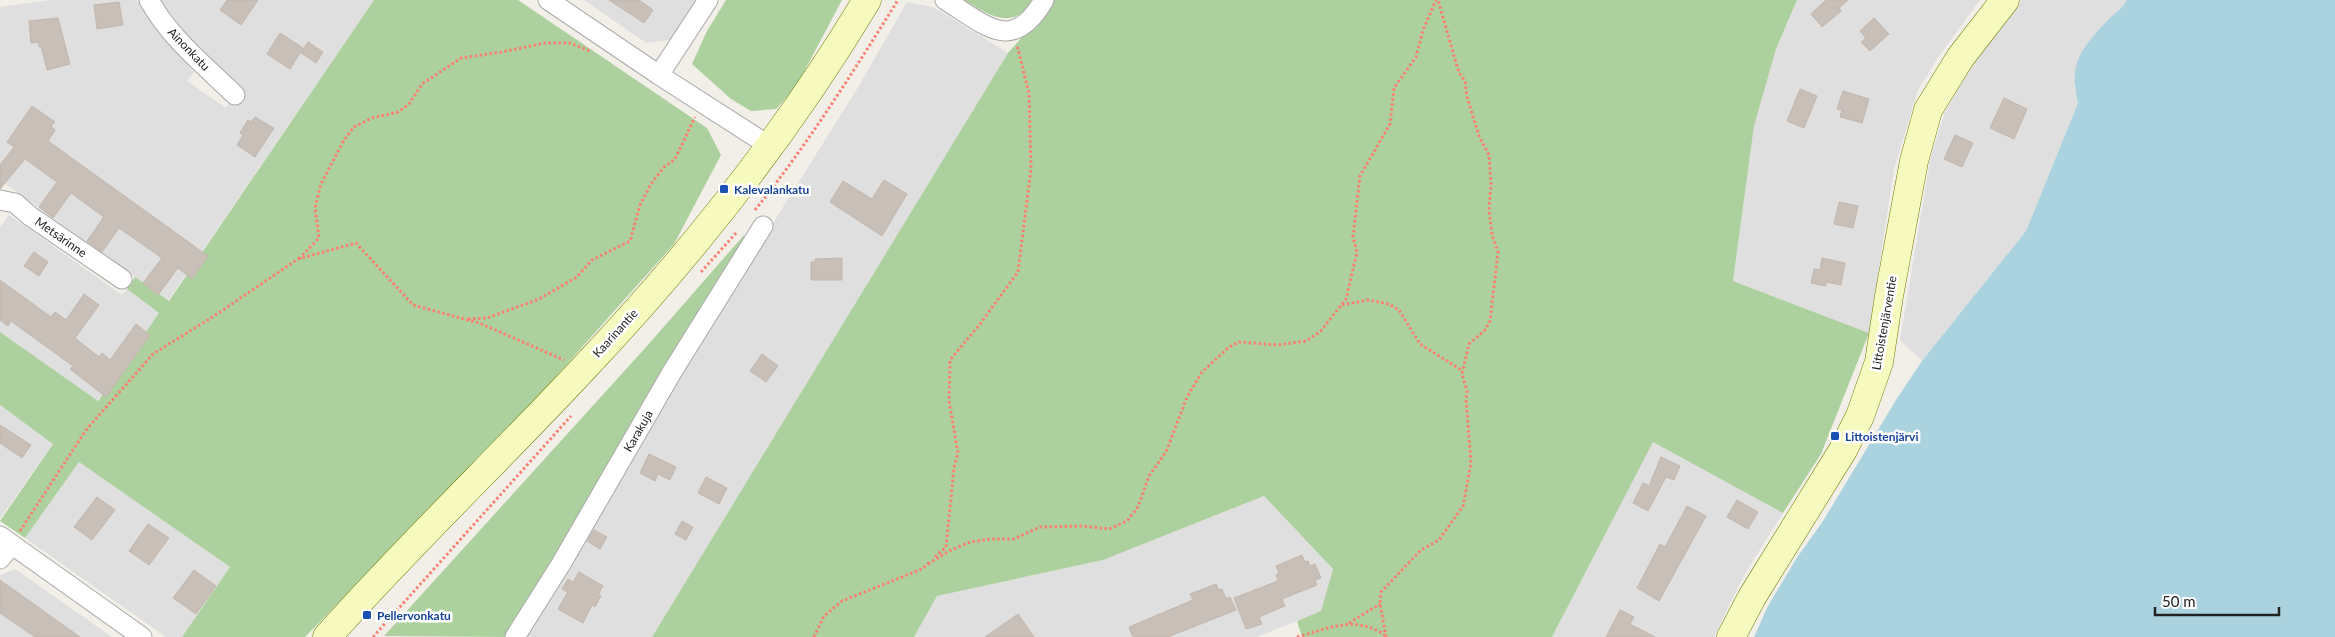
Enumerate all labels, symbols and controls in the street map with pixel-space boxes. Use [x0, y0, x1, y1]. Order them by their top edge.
street label: Ainonkatu [165, 24, 213, 74]
place label: Kalevalankatu [734, 182, 810, 197]
marker: Kalevalankatu [718, 183, 730, 195]
street label: Metsärinne [32, 214, 90, 260]
street label: Littoistenjärventie [1868, 275, 1900, 371]
street label: Kaarinantie [589, 306, 641, 360]
street label: Karakuja [620, 407, 656, 455]
place label: Littoistenjärvi [1845, 429, 1918, 444]
marker: Littoistenjärvi [1829, 430, 1841, 442]
scale bar [2155, 584, 2279, 616]
text: 50 m [2162, 592, 2196, 610]
place label: Pellervonkatu [377, 608, 451, 623]
marker: Pellervonkatu [361, 609, 373, 621]

